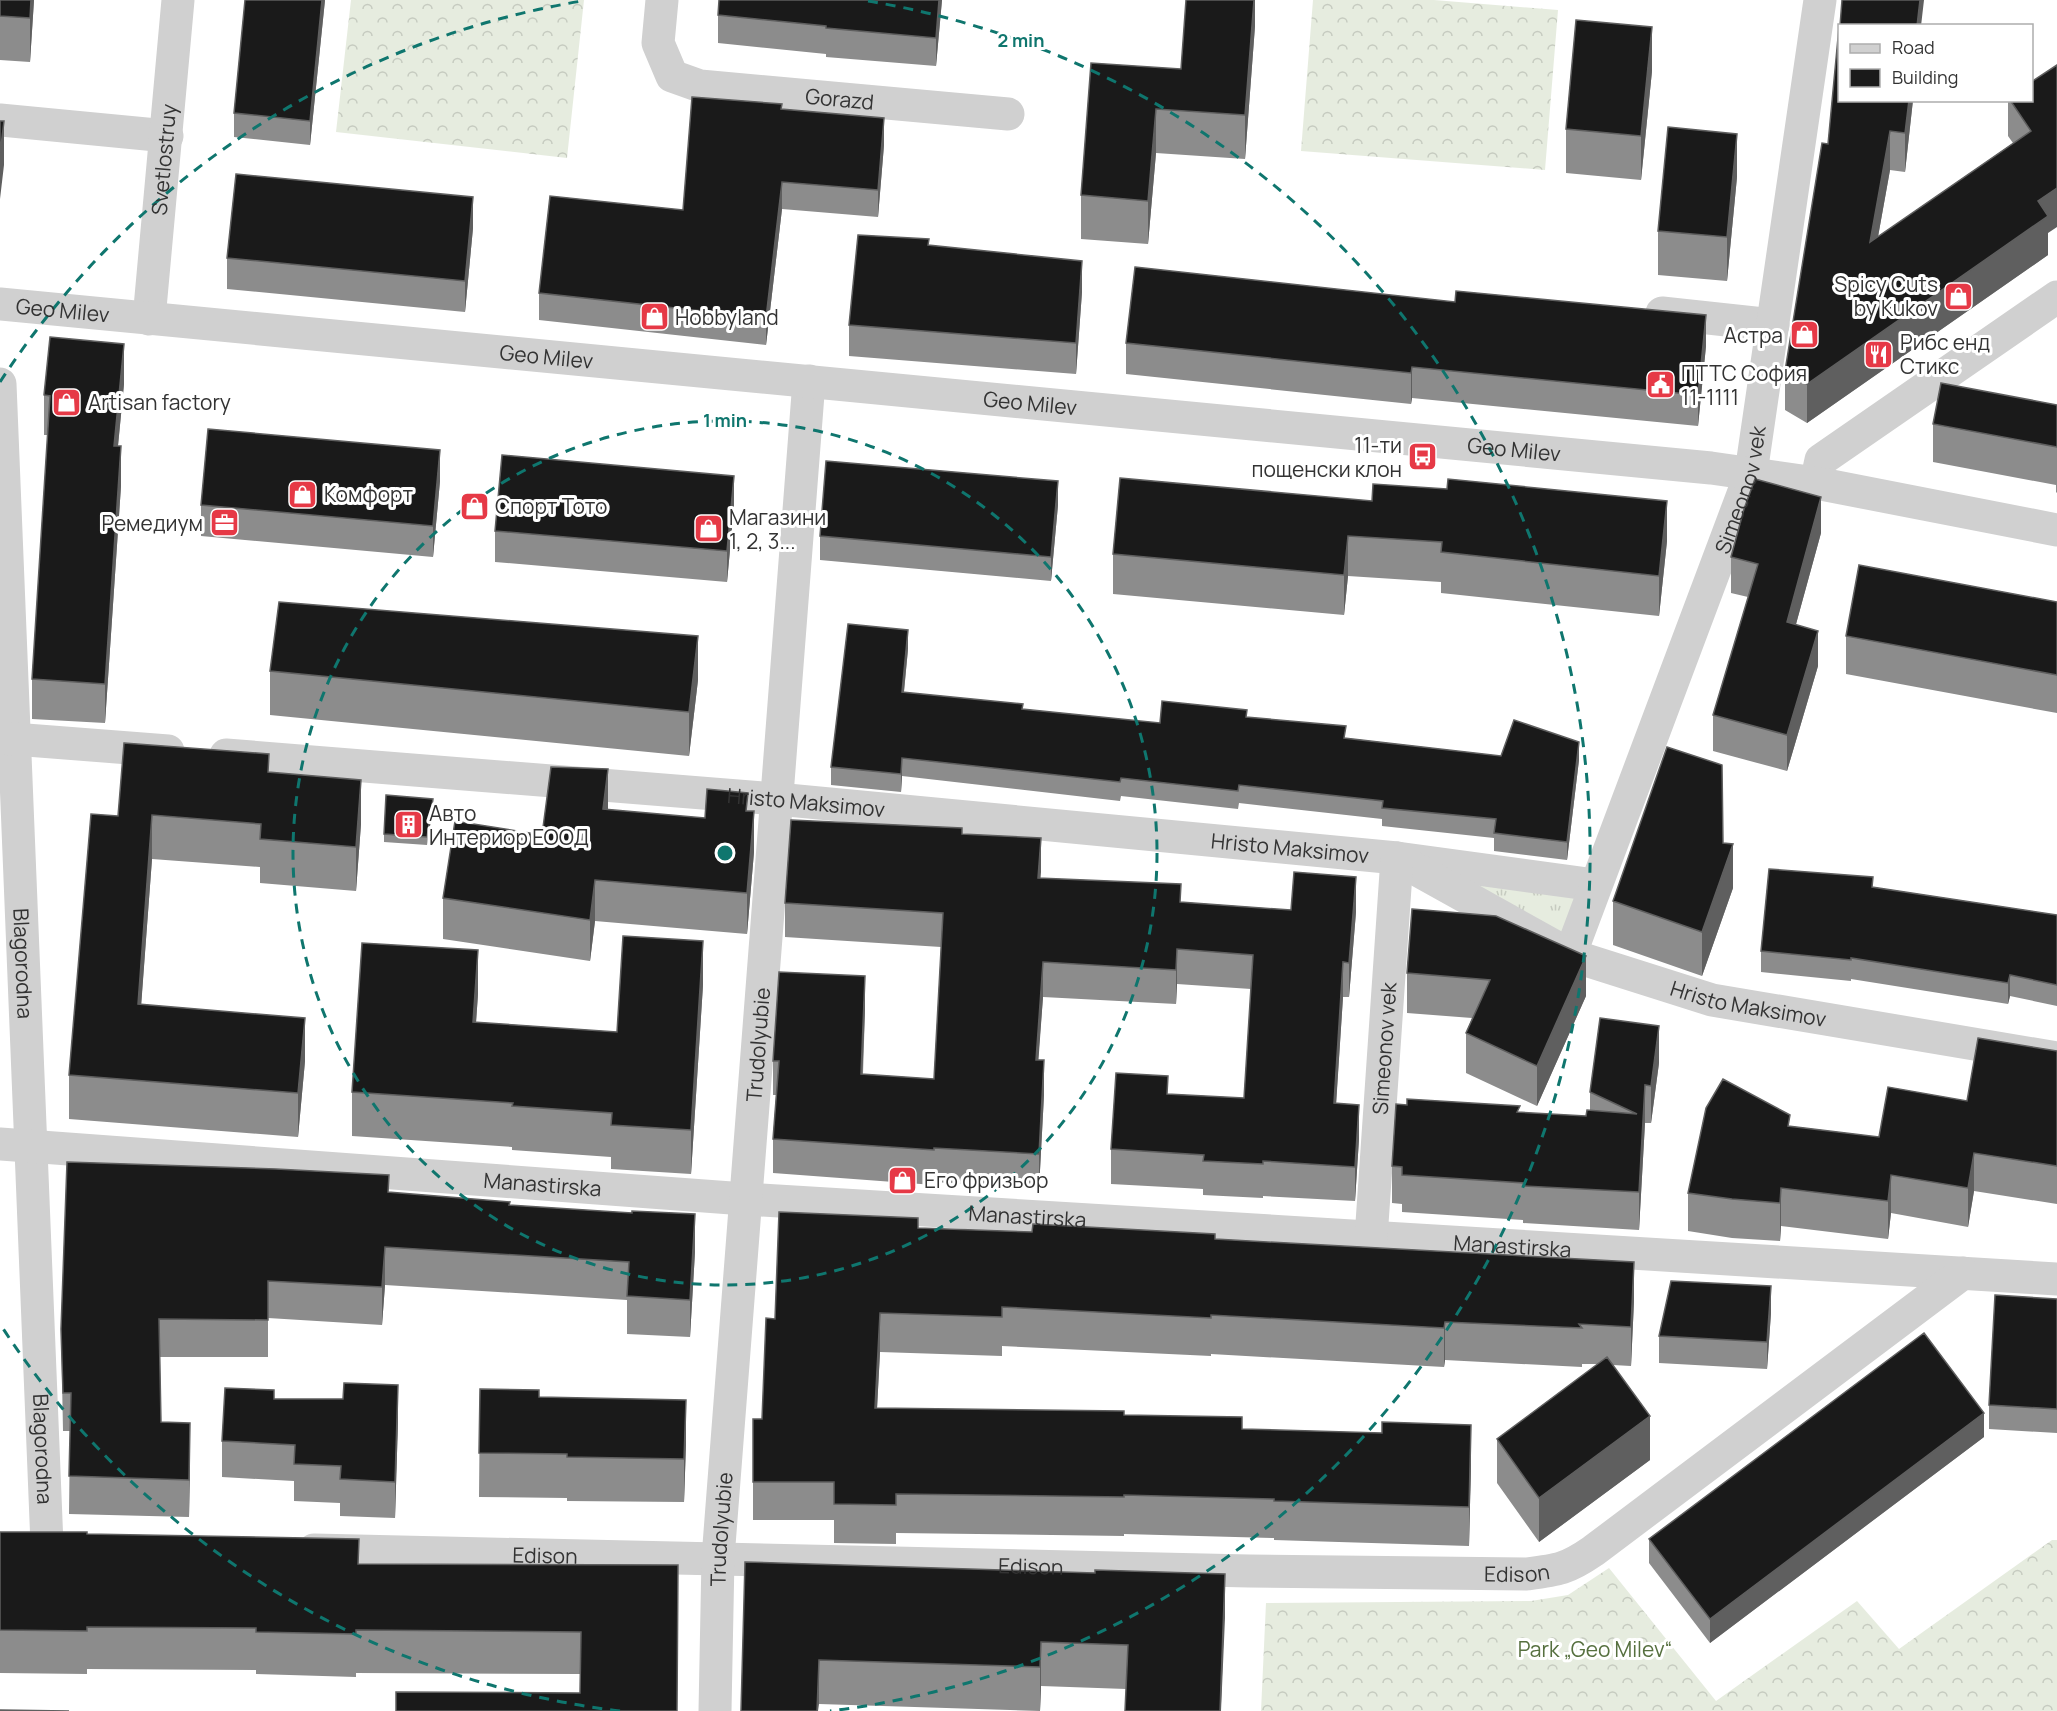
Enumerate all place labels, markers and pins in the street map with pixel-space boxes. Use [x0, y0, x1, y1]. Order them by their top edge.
place label: Spicy Cuts by Kukov [1834, 270, 1938, 322]
shop icon: Spicy Cuts by Kukov [1943, 280, 1975, 312]
shop icon: Hobbyland [638, 301, 670, 333]
place label: Hobbyland [675, 303, 779, 331]
shop icon: Астра [1788, 319, 1820, 351]
place label: Астра [1724, 321, 1783, 349]
place label: Рибс енд Стикс [1900, 328, 1990, 380]
restaurant icon: Рибс енд Стикс [1863, 338, 1895, 370]
place label: ПТТС София 11-1111 [1681, 359, 1807, 411]
public building icon: ПТТС София 11-1111 [1644, 369, 1676, 401]
shop icon: Artisan factory [51, 386, 83, 418]
place label: Artisan factory [88, 388, 231, 416]
place label: 11-ти пощенски клон [1251, 431, 1402, 483]
bus stop icon: 11-ти пощенски клон [1407, 441, 1439, 473]
shop icon: Комфорт [287, 478, 319, 510]
place label: Комфорт [324, 480, 414, 508]
shop icon: Спорт Тото [458, 490, 490, 522]
place label: Спорт Тото [495, 492, 608, 520]
place label: Магазини 1, 2, 3... [729, 503, 826, 555]
office icon: Ремедиум [208, 507, 240, 539]
place label: Ремедиум [101, 509, 203, 537]
shop icon: Магазини 1, 2, 3... [692, 513, 724, 545]
place label: Авто Интериор ЕООД [429, 799, 589, 851]
building icon: Авто Интериор ЕООД [392, 809, 424, 841]
centre of rings [715, 843, 735, 863]
shop icon: Его фризьор [887, 1164, 919, 1196]
place label: Его фризьор [924, 1166, 1048, 1194]

